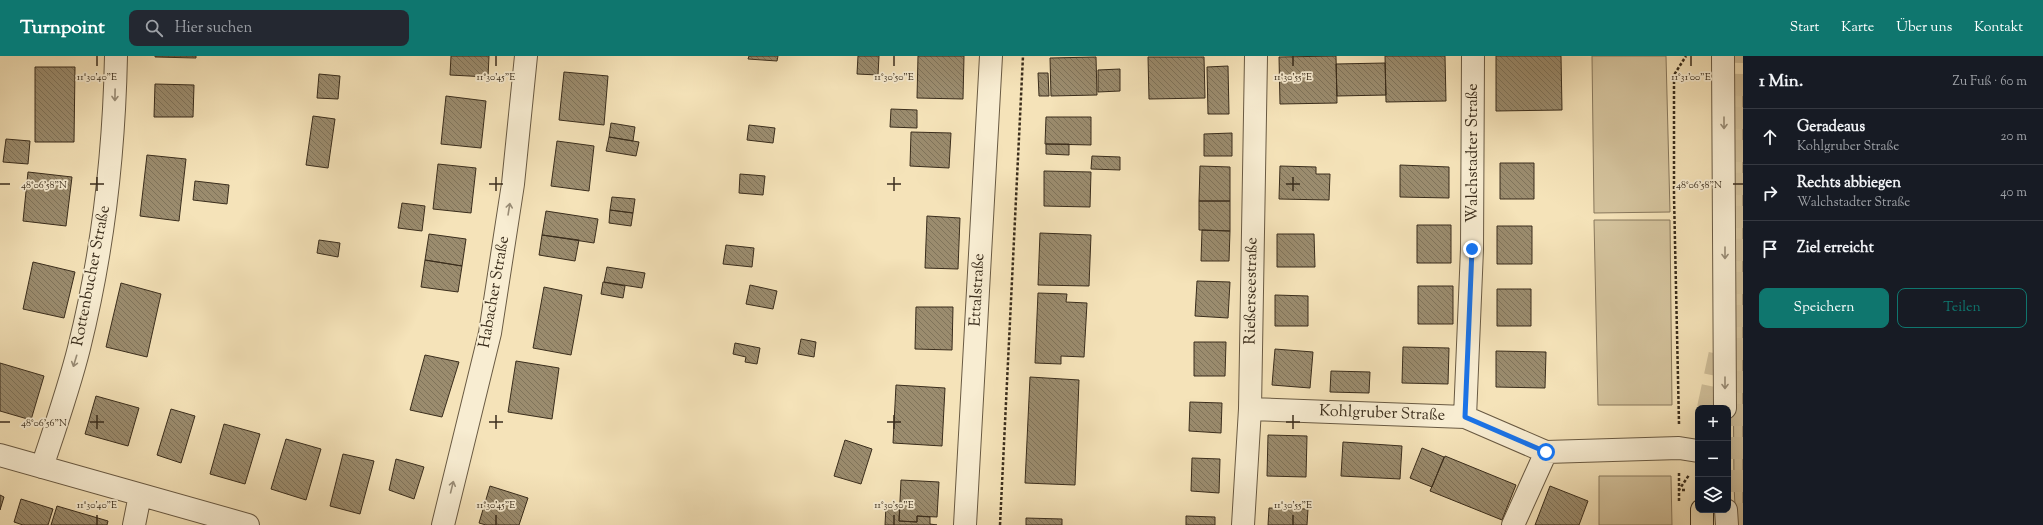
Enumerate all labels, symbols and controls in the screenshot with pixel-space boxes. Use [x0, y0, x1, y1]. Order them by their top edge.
search box [129, 10, 409, 46]
text: Turnpoint [20, 15, 105, 42]
icon: search [143, 17, 165, 39]
text: Hier suchen [175, 18, 252, 39]
text: Start [1790, 18, 1819, 38]
text: Karte [1841, 18, 1874, 38]
text: Über uns [1896, 18, 1952, 38]
text: Kontakt [1974, 18, 2023, 38]
text: 11°30'40"E [77, 70, 117, 85]
text: 11°30'45"E [477, 70, 515, 85]
text: 11°30'50"E [874, 70, 914, 85]
text: 11°30'55"E [1274, 70, 1312, 85]
text: 11°31'00"E [1671, 70, 1711, 85]
text: 1 Min. [1759, 70, 1803, 94]
text: Zu Fuß · 60 m [1952, 73, 2027, 91]
street label: Walchstadter Straße [1462, 83, 1485, 223]
one-way arrow [111, 88, 119, 101]
one-way arrow [1720, 116, 1728, 129]
text: Geradeaus [1797, 117, 1865, 138]
icon: ahead [1759, 126, 1781, 148]
text: 20 m [2001, 128, 2027, 146]
text: Kohlgruber Straße [1797, 138, 1899, 156]
text: Rechts abbiegen [1797, 173, 1901, 194]
text: 48°06'58"N [21, 178, 67, 193]
text: 48°06'58"N [1676, 178, 1722, 193]
icon: right [1759, 182, 1781, 204]
text: 40 m [2000, 184, 2027, 202]
text: Walchstadter Straße [1797, 194, 1910, 212]
one-way arrow [505, 203, 513, 216]
street label: Rottenbucher Straße [67, 204, 117, 348]
street label: Habacher Straße [474, 234, 516, 350]
street label: Rießerseestraße [1240, 237, 1264, 345]
icon: arrive [1759, 238, 1781, 260]
text: Ziel erreicht [1797, 238, 1874, 259]
route end [1463, 240, 1481, 258]
one-way arrow [1721, 246, 1729, 259]
street label: Ettalstraße [965, 253, 991, 327]
button: Speichern [1759, 288, 1889, 328]
button: Teilen [1897, 288, 2027, 328]
one-way arrow [71, 355, 78, 368]
one-way arrow [1721, 376, 1729, 389]
street label: Kohlgruber Straße [1319, 400, 1445, 428]
map controls [1695, 405, 1731, 513]
button: + [1695, 405, 1731, 441]
text: 48°06'56"N [21, 416, 67, 431]
button: − [1695, 441, 1731, 477]
route start [1537, 443, 1555, 461]
button: layers [1695, 477, 1731, 513]
one-way arrow [449, 481, 457, 494]
text: 11°30'40"E [77, 498, 117, 513]
text: 11°30'45"E [477, 498, 515, 513]
text: 11°30'50"E [874, 498, 914, 513]
text: 11°30'55"E [1274, 498, 1312, 513]

